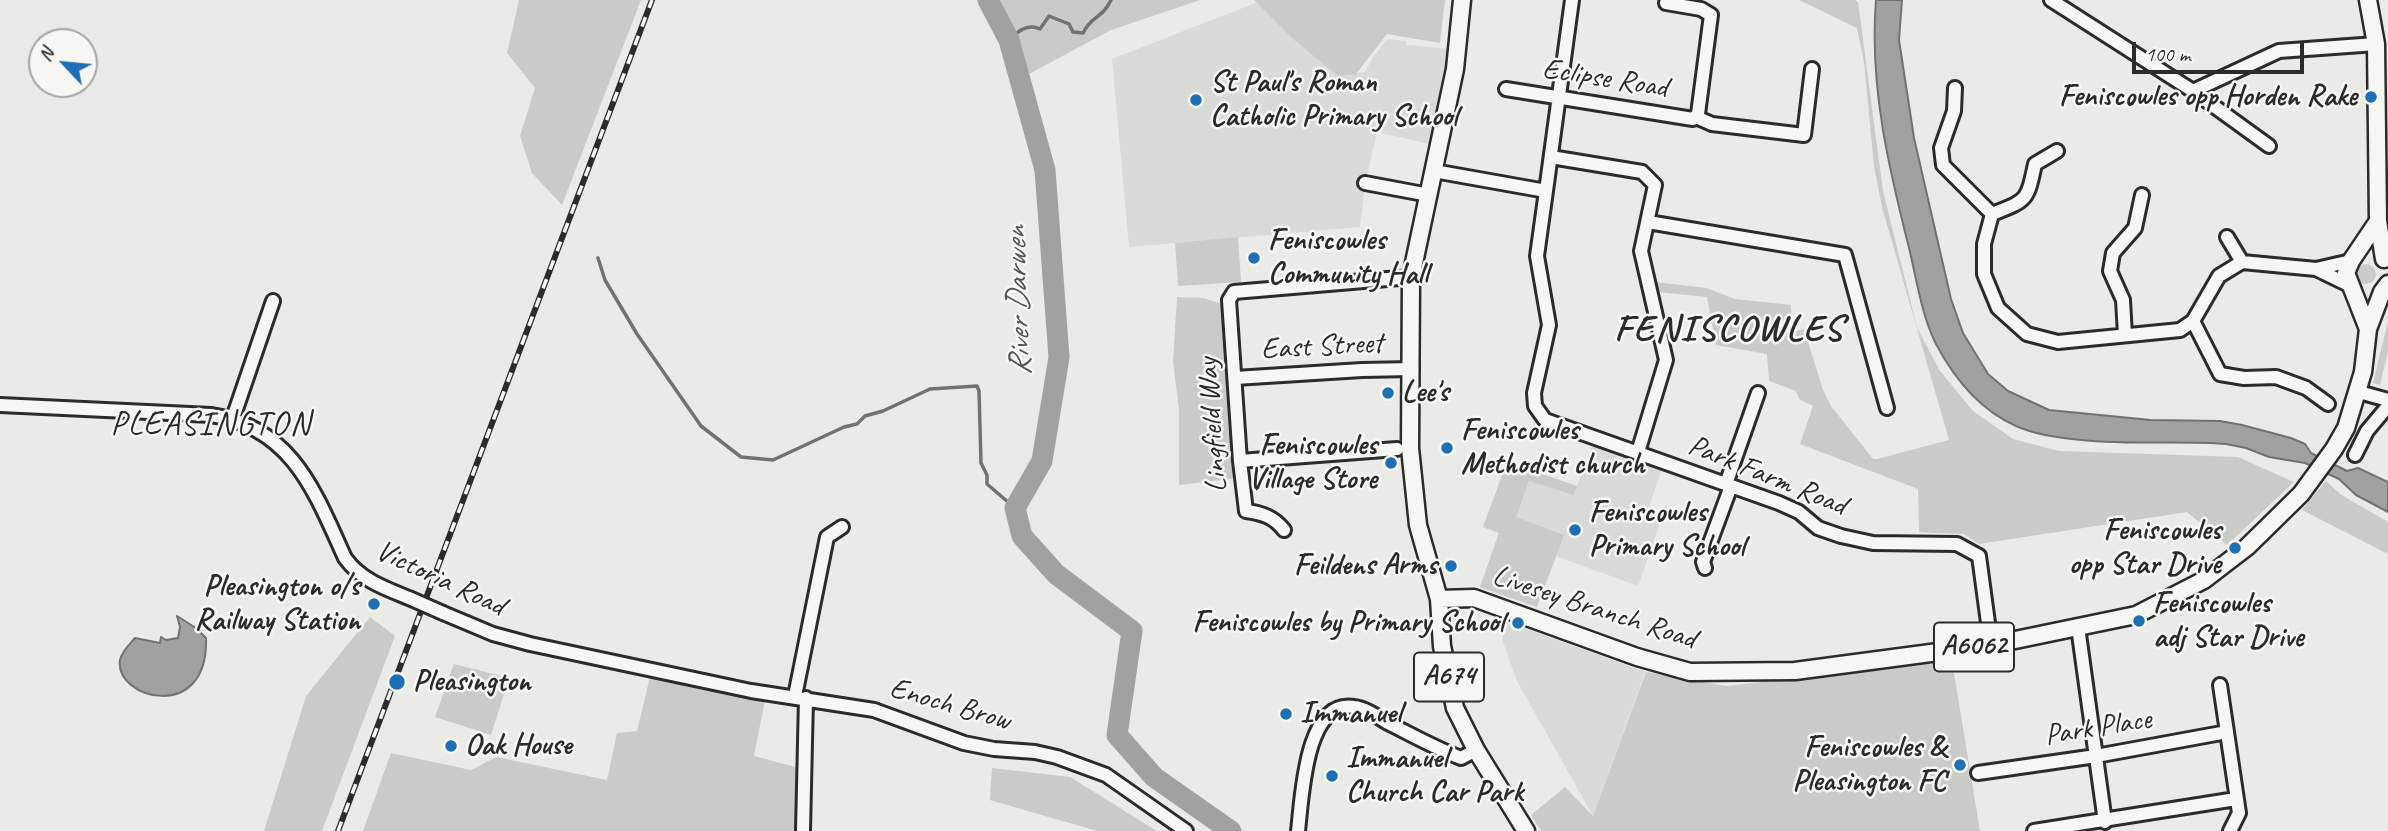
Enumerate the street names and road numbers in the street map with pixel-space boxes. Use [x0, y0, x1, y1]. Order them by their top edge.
street label: Eclipse Road [1540, 51, 1670, 107]
street label: East Street [1260, 326, 1384, 368]
street label: Lingfield Way [1190, 356, 1236, 494]
street label: Park Farm Road [1683, 428, 1851, 524]
street label: Victoria Road [370, 533, 510, 625]
street label: Livesey Branch Road [1488, 558, 1700, 658]
road number: A6062 [1934, 622, 2014, 672]
road number: A674 [1414, 652, 1484, 702]
street label: Enoch Brow [886, 671, 1014, 739]
street label: Park Place [2042, 702, 2154, 754]

